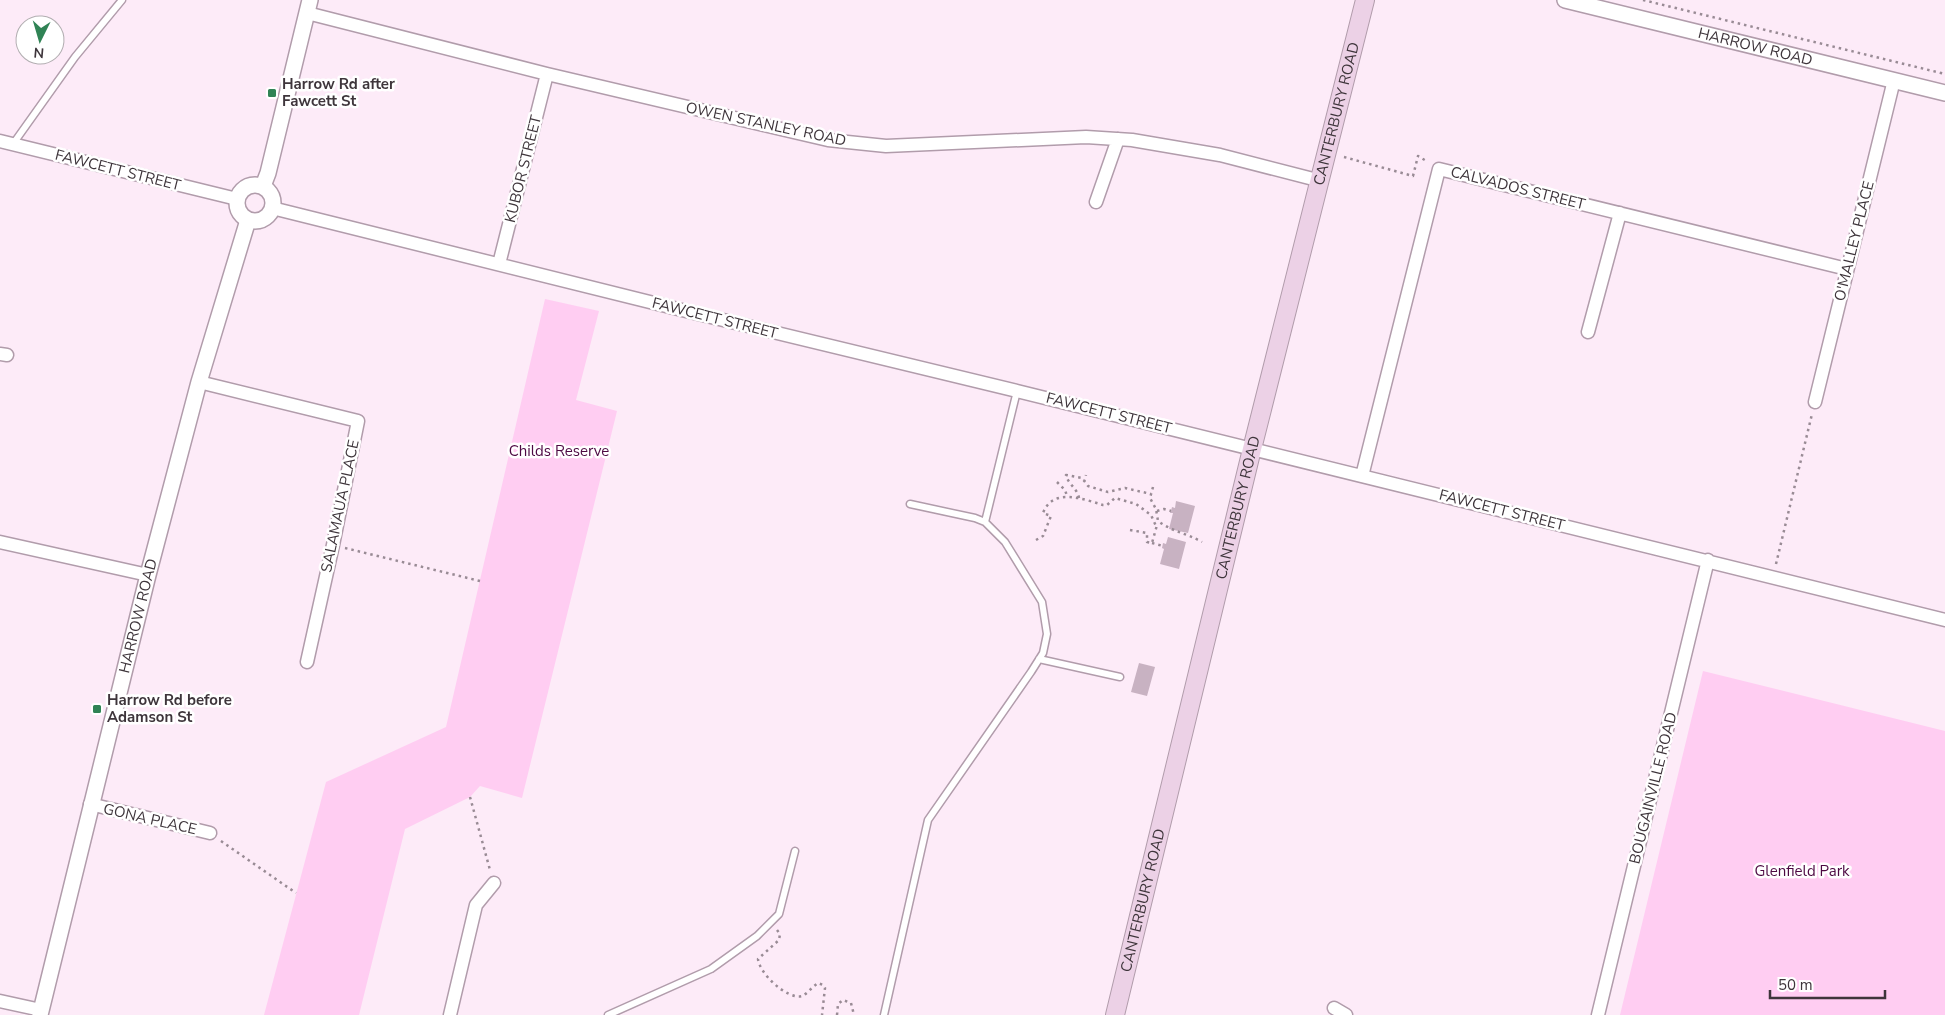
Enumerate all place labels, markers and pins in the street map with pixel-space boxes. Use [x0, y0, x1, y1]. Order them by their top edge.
place label: Harrow Rd after Fawcett St [282, 74, 395, 111]
marker: Harrow Rd after Fawcett St [266, 87, 278, 99]
place label: Harrow Rd before Adamson St [107, 690, 232, 727]
marker: Harrow Rd before Adamson St [91, 703, 103, 715]

